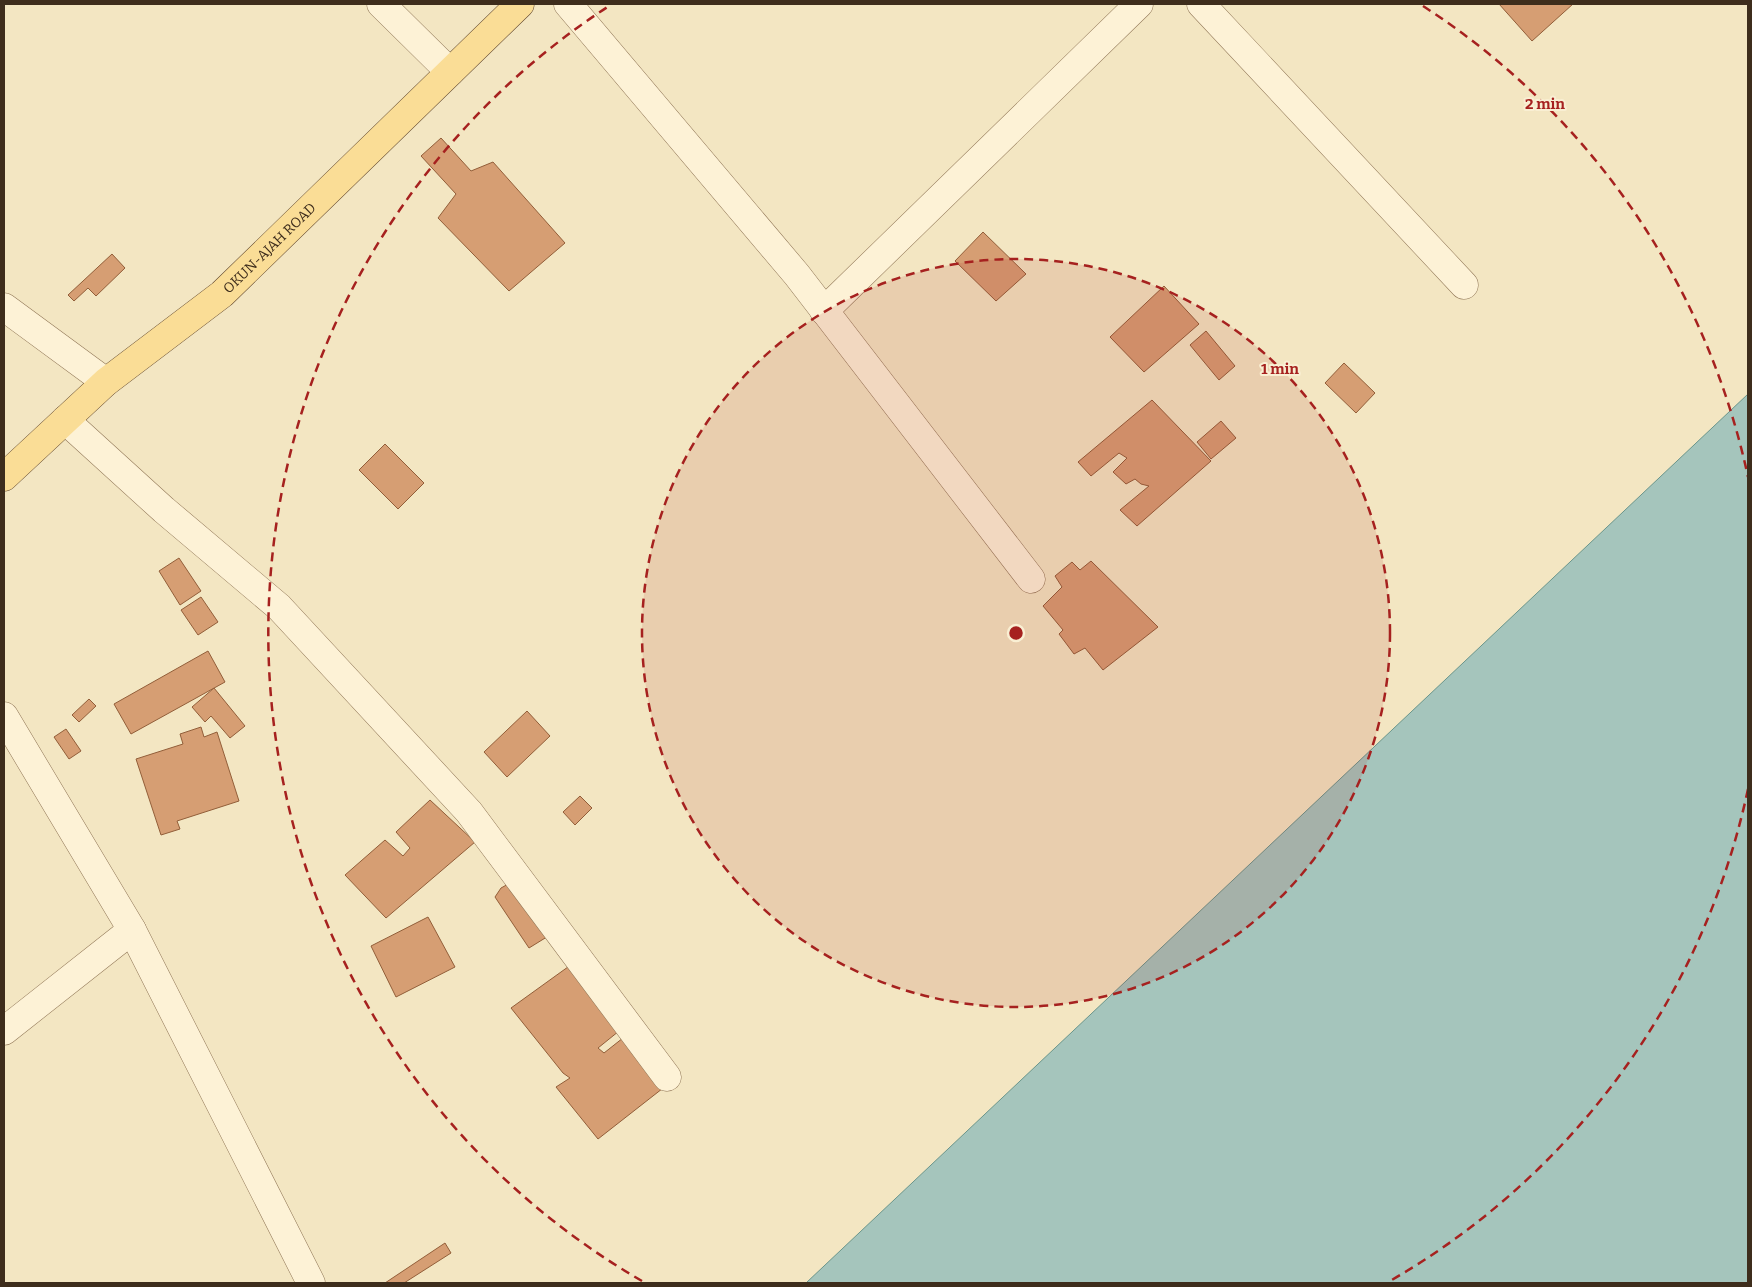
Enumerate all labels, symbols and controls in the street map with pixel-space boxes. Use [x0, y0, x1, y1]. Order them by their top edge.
text: 2 min [1525, 95, 1565, 113]
street label: OKUN-AJAH ROAD [219, 199, 319, 297]
text: 1 min [1261, 360, 1299, 378]
centre of rings [1007, 624, 1025, 642]

